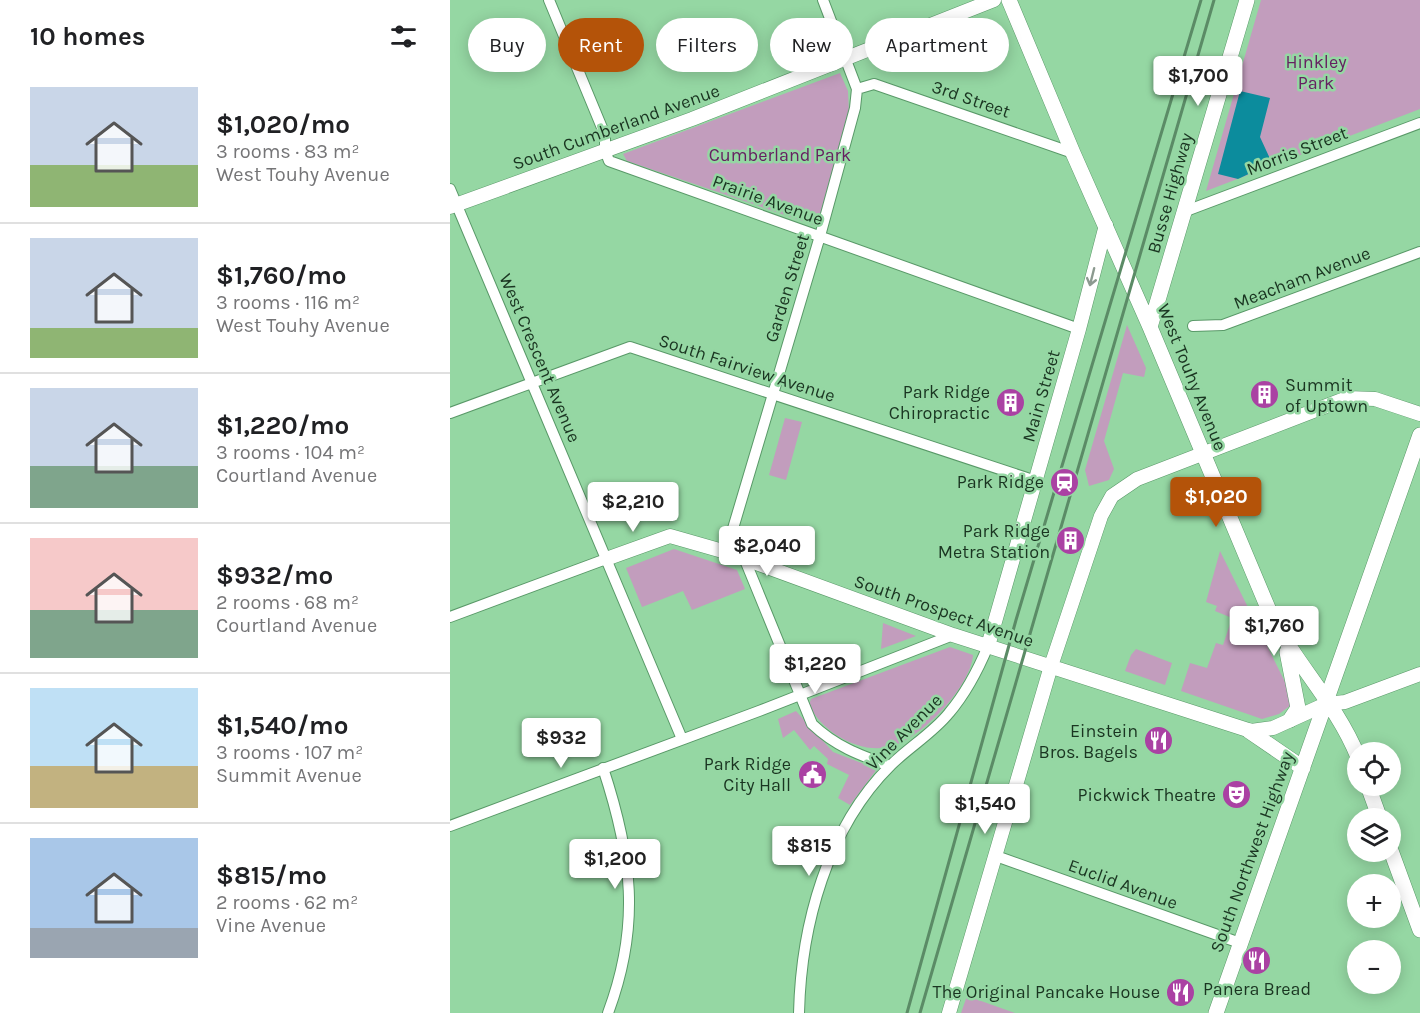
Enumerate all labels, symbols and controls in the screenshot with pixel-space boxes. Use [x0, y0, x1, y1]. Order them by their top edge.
chip: Buy [468, 18, 546, 72]
chip: Rent [558, 18, 644, 72]
chip: Filters [656, 18, 758, 72]
chip: New [770, 18, 853, 72]
chip: Apartment [865, 18, 1009, 72]
icon: filters [387, 20, 420, 53]
text: 10 homes [30, 21, 145, 52]
park label: Hinkley Park [1285, 51, 1347, 94]
pin: $1,700 [1149, 56, 1247, 107]
text: $1,700 [1167, 64, 1229, 87]
street label: 3rd Street [929, 75, 1013, 123]
street label: South Cumberland Avenue [509, 79, 723, 175]
text: $1,020/mo [216, 109, 350, 140]
icon: home [78, 111, 150, 183]
street label: Morris Street [1243, 122, 1351, 180]
street label: Busse Highway [1142, 130, 1198, 256]
text: 3 rooms · 83 m² [216, 140, 360, 163]
park label: Cumberland Park [709, 144, 851, 166]
text: West Touhy Avenue [216, 163, 390, 186]
street label: Prairie Avenue [710, 170, 826, 230]
street label: Garden Street [760, 231, 814, 345]
street label: Meacham Avenue [1230, 242, 1374, 314]
text: $1,760/mo [216, 260, 347, 291]
icon: home [78, 262, 150, 334]
one-way arrow [1085, 267, 1097, 286]
street label: West Crescent Avenue [494, 270, 586, 446]
text: 3 rooms · 116 m² [216, 291, 360, 314]
street label: West Touhy Avenue [1153, 300, 1231, 454]
text: West Touhy Avenue [216, 314, 390, 337]
street label: South Fairview Avenue [656, 329, 838, 407]
street label: Main Street [1017, 347, 1065, 445]
place label: Summit of Uptown [1285, 374, 1368, 417]
building icon: Summit of Uptown [1248, 379, 1280, 411]
place label: Park Ridge Chiropractic [889, 381, 990, 424]
building icon: Park Ridge Chiropractic [995, 386, 1027, 418]
text: $1,220/mo [216, 410, 349, 441]
icon: home [78, 412, 150, 484]
text: 3 rooms · 104 m² [216, 441, 365, 464]
text: Courtland Avenue [216, 464, 377, 487]
station icon: Park Ridge [1049, 466, 1081, 498]
place label: Park Ridge [957, 471, 1044, 493]
pin: $1,020 [1167, 477, 1265, 528]
pin: $2,210 [584, 482, 682, 533]
text: $1,020 [1184, 485, 1248, 508]
text: $2,210 [602, 490, 664, 513]
place label: Park Ridge Metra Station [938, 520, 1050, 563]
building icon: Park Ridge Metra Station [1055, 525, 1087, 557]
pin: $2,040 [718, 526, 816, 577]
text: $2,040 [733, 534, 801, 557]
text: $932/mo [216, 560, 333, 591]
icon: home [78, 562, 150, 634]
street label: South Prospect Avenue [851, 570, 1037, 652]
text: 2 rooms · 68 m² [216, 591, 359, 614]
pin: $1,760 [1225, 606, 1323, 657]
text: Courtland Avenue [216, 614, 377, 637]
text: $1,760 [1244, 614, 1304, 637]
pin: $1,220 [766, 644, 864, 695]
text: $1,220 [784, 652, 846, 675]
street label: Vine Avenue [861, 689, 947, 775]
text: $1,540/mo [216, 710, 348, 741]
icon: home [78, 712, 150, 784]
pin: $932 [525, 718, 597, 769]
place label: Einstein Bros. Bagels [1039, 720, 1138, 763]
restaurant icon: Einstein Bros. Bagels [1143, 725, 1175, 757]
text: $932 [536, 726, 586, 749]
text: 3 rooms · 107 m² [216, 741, 363, 764]
map controls [1347, 742, 1401, 994]
button: locate [1347, 742, 1401, 796]
street label: South Northwest Highway [1205, 748, 1299, 956]
place label: Park Ridge City Hall [704, 753, 791, 796]
public building icon: Park Ridge City Hall [796, 758, 828, 790]
text: Summit Avenue [216, 764, 362, 787]
theatre icon: Pickwick Theatre [1221, 779, 1253, 811]
pin: $1,540 [936, 784, 1034, 835]
place label: Pickwick Theatre [1078, 784, 1216, 806]
text: $1,540 [954, 792, 1016, 815]
button: layers [1347, 808, 1401, 862]
pin: $815 [773, 826, 845, 877]
text: $815 [786, 834, 832, 857]
pin: $1,200 [566, 839, 664, 890]
text: $1,200 [583, 847, 647, 870]
street label: Euclid Avenue [1065, 854, 1181, 914]
text: $815/mo [216, 860, 327, 891]
icon: home [78, 862, 150, 934]
button: + [1347, 874, 1401, 928]
text: 2 rooms · 62 m² [216, 891, 358, 914]
text: Vine Avenue [216, 914, 326, 937]
button: − [1347, 940, 1401, 994]
restaurant icon: Panera Bread [1241, 944, 1273, 976]
restaurant icon: The Original Pancake House [1165, 976, 1197, 1008]
place label: Panera Bread [1203, 978, 1311, 1000]
place label: The Original Pancake House [932, 981, 1160, 1003]

